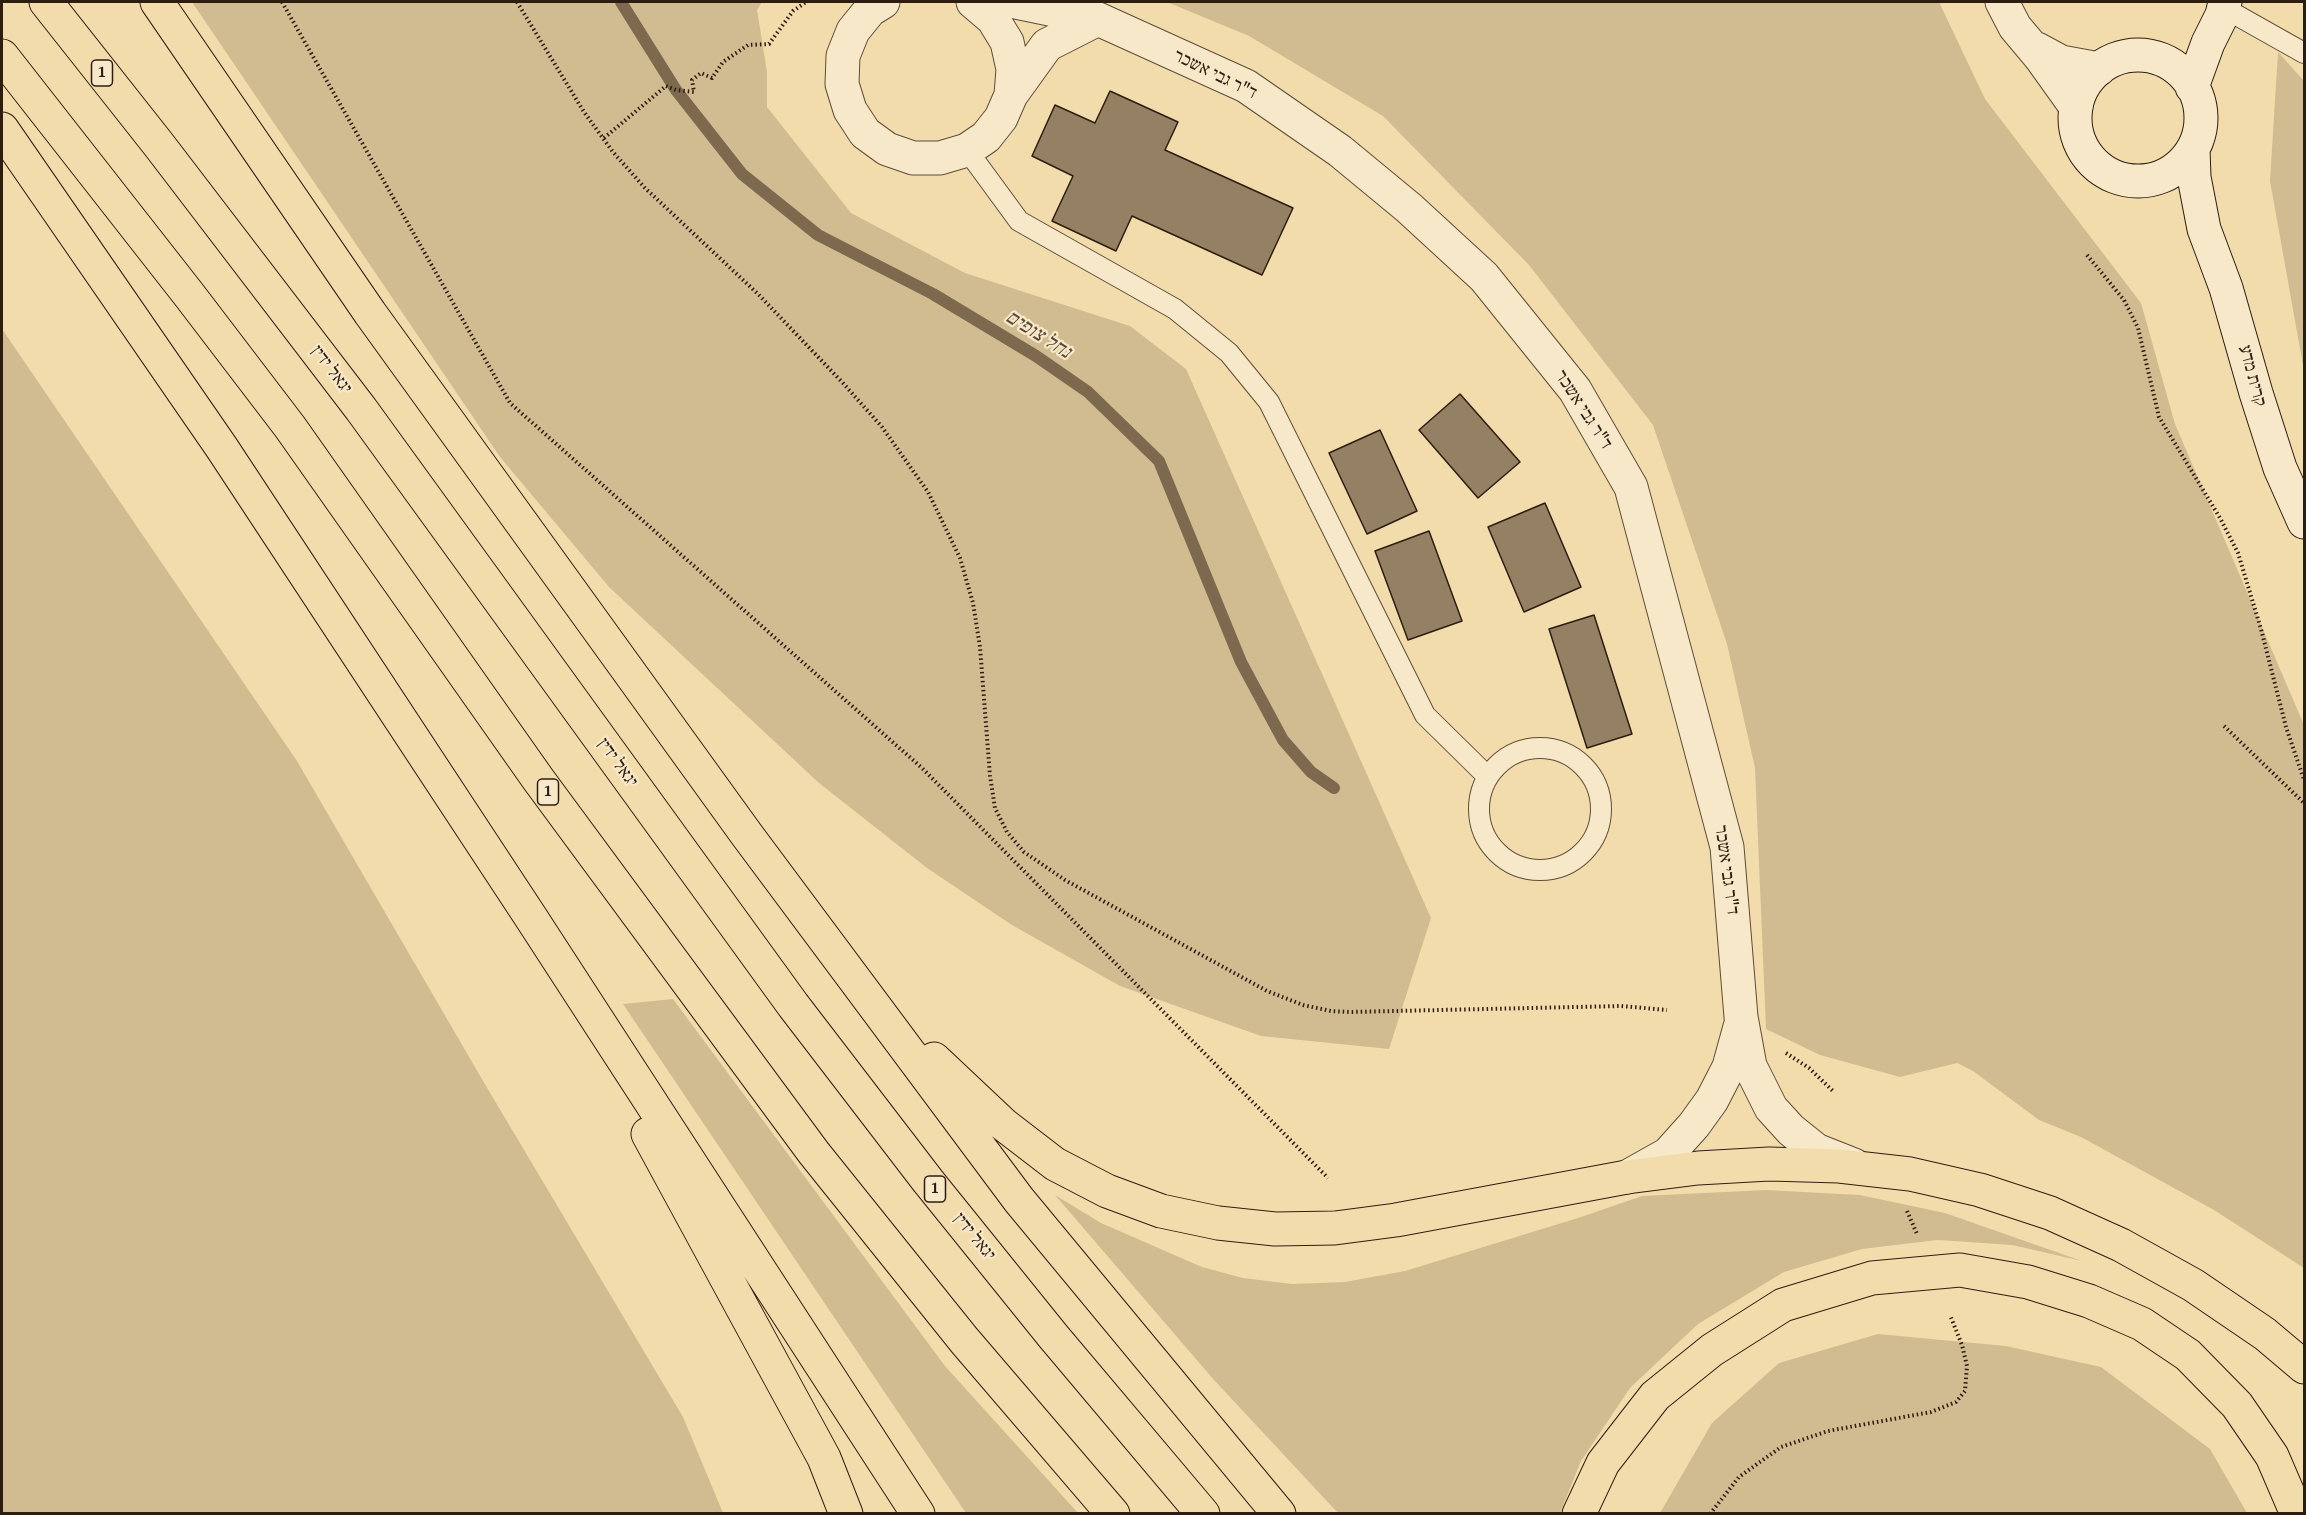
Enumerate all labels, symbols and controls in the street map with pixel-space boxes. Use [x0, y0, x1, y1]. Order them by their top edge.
street label: ד"ר גבי אשכר [1170, 46, 1260, 104]
road number: 1 [92, 60, 112, 86]
water label: נחל צופים [1001, 306, 1075, 364]
street label: יגאל ידין [306, 341, 356, 399]
street label: קרית מדע [2233, 343, 2271, 409]
street label: ד"ר גבי אשכר [1549, 366, 1617, 454]
street label: יגאל ידין [592, 734, 642, 792]
road number: 1 [538, 779, 558, 805]
street label: ד"ר גבי אשכר [1709, 824, 1743, 916]
road number: 1 [924, 1176, 946, 1202]
street label: יגאל ידין [948, 1209, 1000, 1265]

